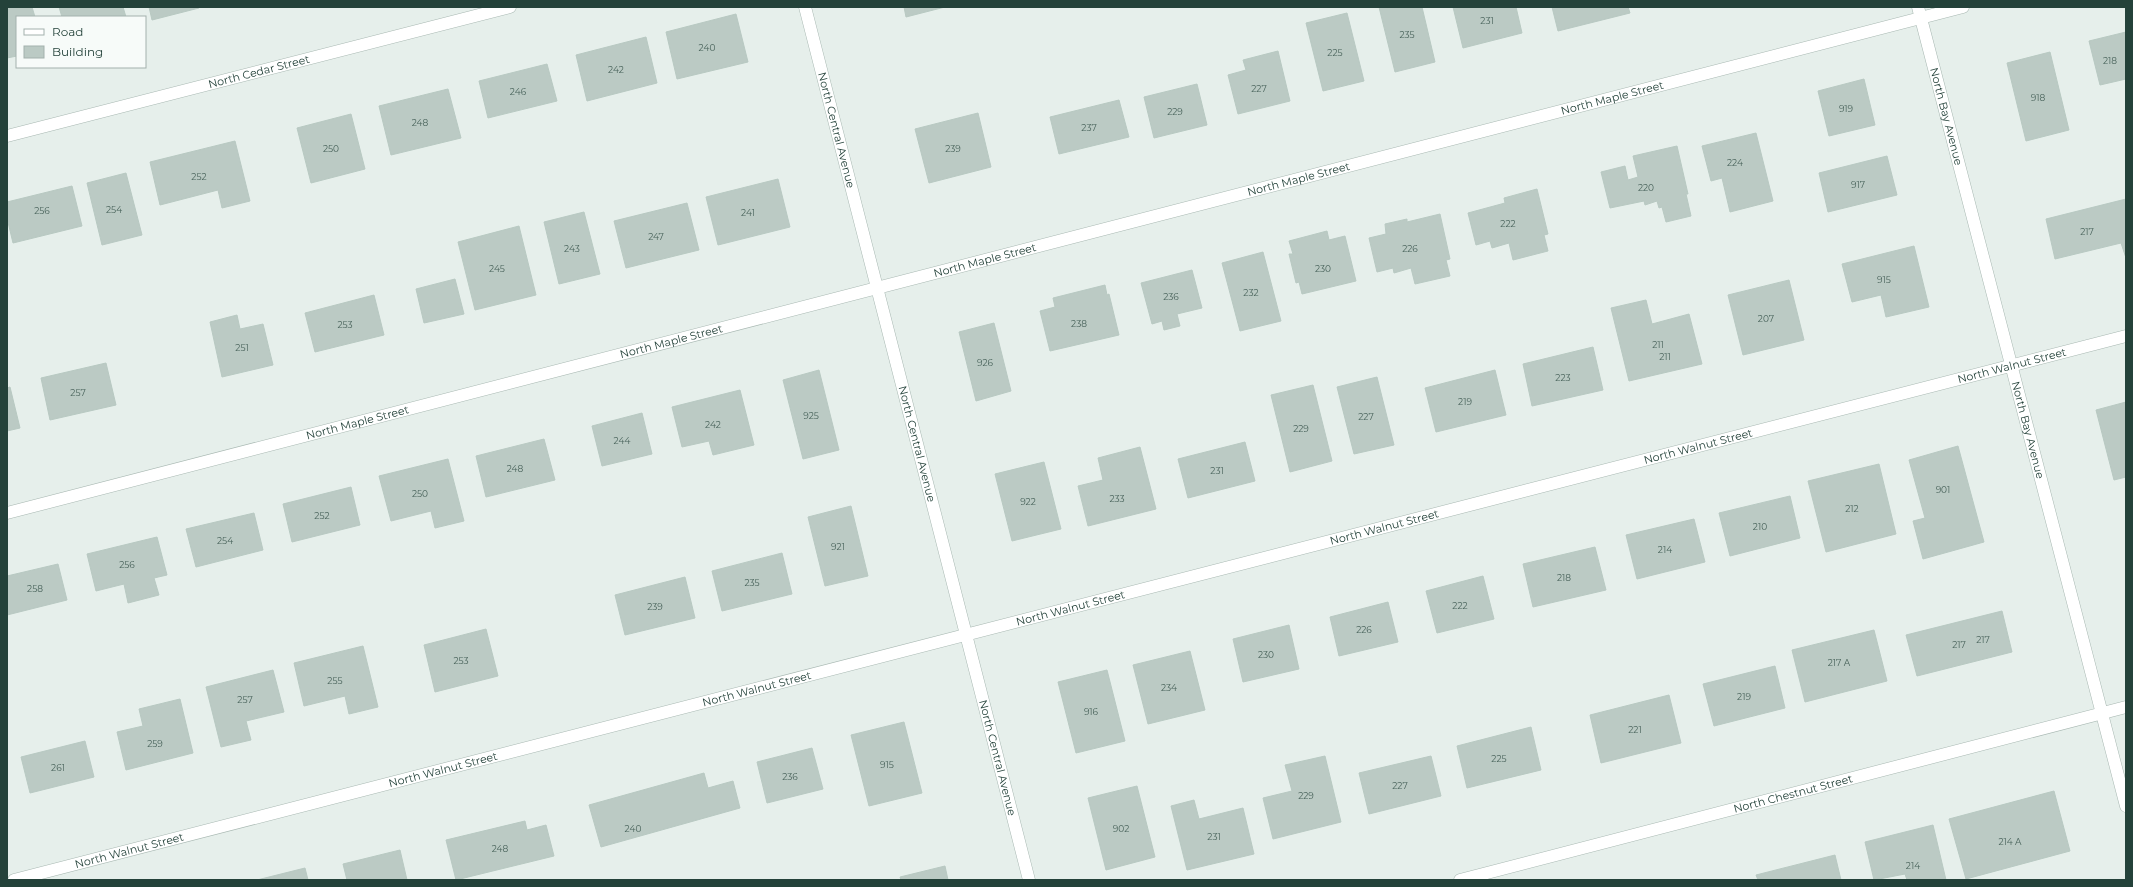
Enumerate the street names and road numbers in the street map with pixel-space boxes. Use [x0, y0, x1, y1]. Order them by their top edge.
street label: North Cedar Street [207, 52, 311, 91]
street label: North Bay Avenue [1927, 66, 1966, 167]
street label: North Central Avenue [815, 71, 858, 190]
street label: North Maple Street [1559, 78, 1666, 118]
street label: North Maple Street [1246, 159, 1352, 199]
street label: North Maple Street [932, 240, 1038, 280]
street label: North Maple Street [618, 321, 724, 361]
street label: North Walnut Street [1956, 345, 2068, 386]
street label: North Bay Avenue [2009, 380, 2048, 481]
street label: North Central Avenue [895, 384, 939, 504]
street label: North Maple Street [305, 402, 411, 442]
street label: North Walnut Street [1642, 425, 1754, 467]
street label: North Walnut Street [1328, 506, 1441, 548]
street label: North Walnut Street [1015, 587, 1127, 629]
street label: North Walnut Street [701, 668, 813, 709]
street label: North Central Avenue [976, 698, 1019, 818]
street label: North Walnut Street [387, 749, 499, 790]
street label: North Chestnut Street [1732, 771, 1854, 816]
street label: North Walnut Street [73, 829, 186, 871]

